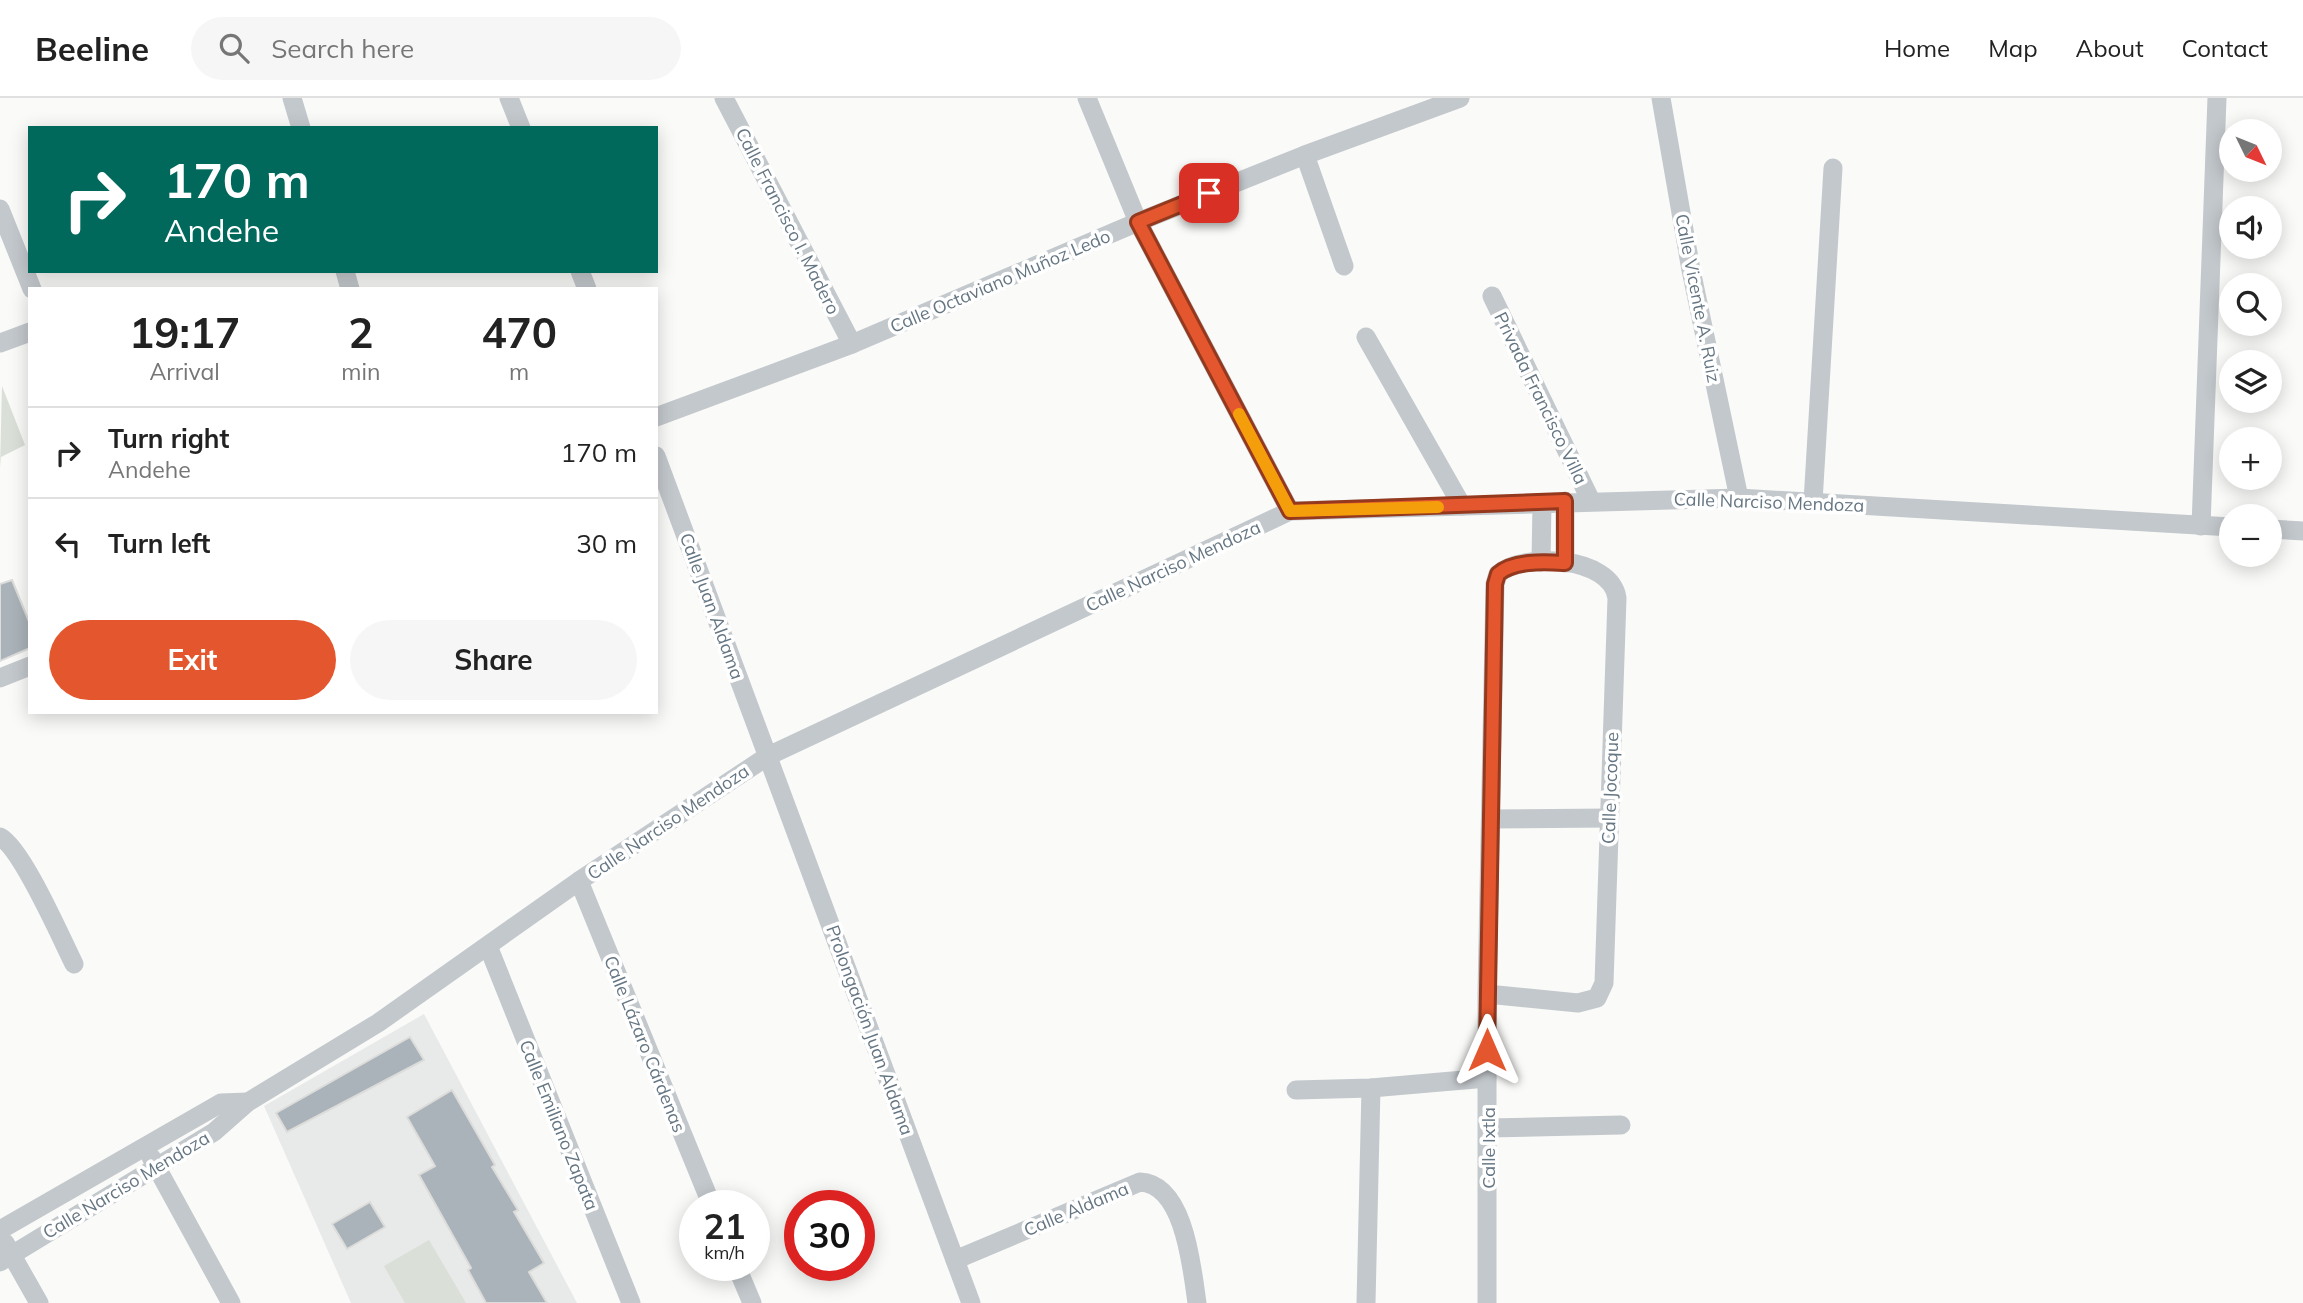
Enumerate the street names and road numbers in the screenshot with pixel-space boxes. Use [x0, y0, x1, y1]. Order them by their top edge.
street label: Calle Francisco I. Madero [731, 124, 845, 318]
street label: Calle Vicente A. Ruiz [1670, 212, 1726, 384]
street label: Calle Octaviano Muñoz Ledo [886, 224, 1114, 338]
street label: Privada Francisco Villa [1489, 308, 1593, 488]
street label: Calle Narciso Mendoza [1673, 487, 1865, 517]
street label: Calle Narciso Mendoza [1082, 515, 1264, 617]
street label: Calle Juan Aldama [675, 530, 749, 682]
street label: Calle Jocoque [1597, 732, 1623, 844]
street label: Calle Narciso Mendoza [583, 759, 753, 885]
street label: Prolongación Juan Aldama [821, 922, 919, 1138]
street label: Calle Lázaro Cárdenas [599, 952, 691, 1136]
street label: Calle Emiliano Zapata [514, 1037, 604, 1213]
street label: Calle Ixtla [1477, 1107, 1500, 1189]
street label: Calle Narciso Mendoza [38, 1126, 214, 1244]
street label: Calle Aldama [1020, 1177, 1132, 1241]

